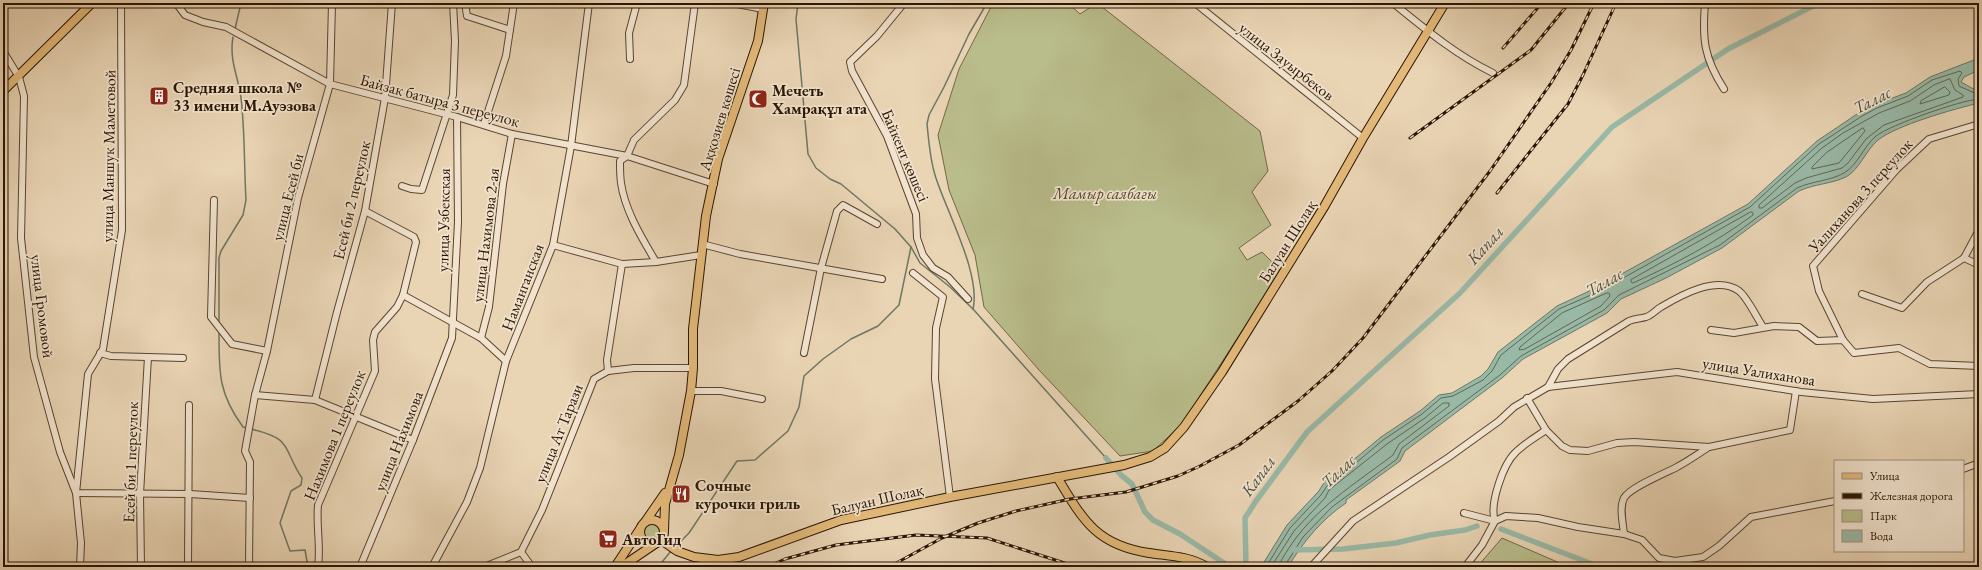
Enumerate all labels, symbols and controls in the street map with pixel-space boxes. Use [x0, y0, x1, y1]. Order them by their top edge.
street label: улица Зауырбеков [1235, 17, 1339, 105]
street label: Аққозиев көшесі [693, 65, 745, 175]
street label: улица Маншук Маметовой [96, 69, 121, 243]
street label: Байзак батыра 3 переулок [358, 69, 522, 132]
place label: Средняя школа № 33 имени М.Ауэзова [173, 77, 317, 116]
place label: Мечеть Хамрақұл ата [771, 80, 868, 119]
water label: Талас [1849, 81, 1895, 119]
building icon: Средняя школа № 33 имени М.Ауэзова [148, 85, 170, 107]
mosque icon: Мечеть Хамрақұл ата [747, 88, 769, 110]
street label: Байкент көшесі [877, 106, 935, 205]
street label: Уалиханова 3 переулок [1803, 134, 1917, 257]
street label: Есей би 2 переулок [328, 138, 375, 262]
street label: улица Есей би [266, 151, 309, 243]
street label: улица Нахимова 2-ая [467, 167, 504, 303]
street label: улица Узбекская [432, 168, 455, 272]
park label: Мамыр саябағы [1052, 183, 1157, 204]
street label: Балуан Шолақ [1254, 196, 1321, 287]
water label: Капал [1461, 221, 1508, 270]
street label: Наманганская [496, 241, 549, 334]
street label: улица Громовой [26, 253, 59, 360]
water label: Талас [1581, 262, 1627, 301]
street label: улица Уалиханова [1701, 352, 1818, 391]
street label: Нахимова 1 переулок [299, 367, 370, 503]
street label: улица Ат Тарази [529, 380, 588, 486]
street label: улица Нахимова [369, 387, 428, 494]
street label: Есей би 1 переулок [118, 401, 143, 523]
water label: Талас [1316, 449, 1360, 493]
water label: Капал [1235, 451, 1280, 502]
legend [1834, 460, 1964, 552]
text: Улица [1869, 468, 1900, 484]
place label: Сочные курочки гриль [695, 475, 801, 514]
street label: Балуан Шолақ [829, 479, 926, 520]
restaurant icon: Сочные курочки гриль [670, 483, 692, 505]
text: Железная дорога [1869, 488, 1953, 504]
text: Парк [1870, 508, 1897, 524]
supermarket icon: АвтоГид [597, 528, 619, 550]
text: Вода [1870, 528, 1893, 544]
place label: АвтоГид [621, 529, 682, 550]

